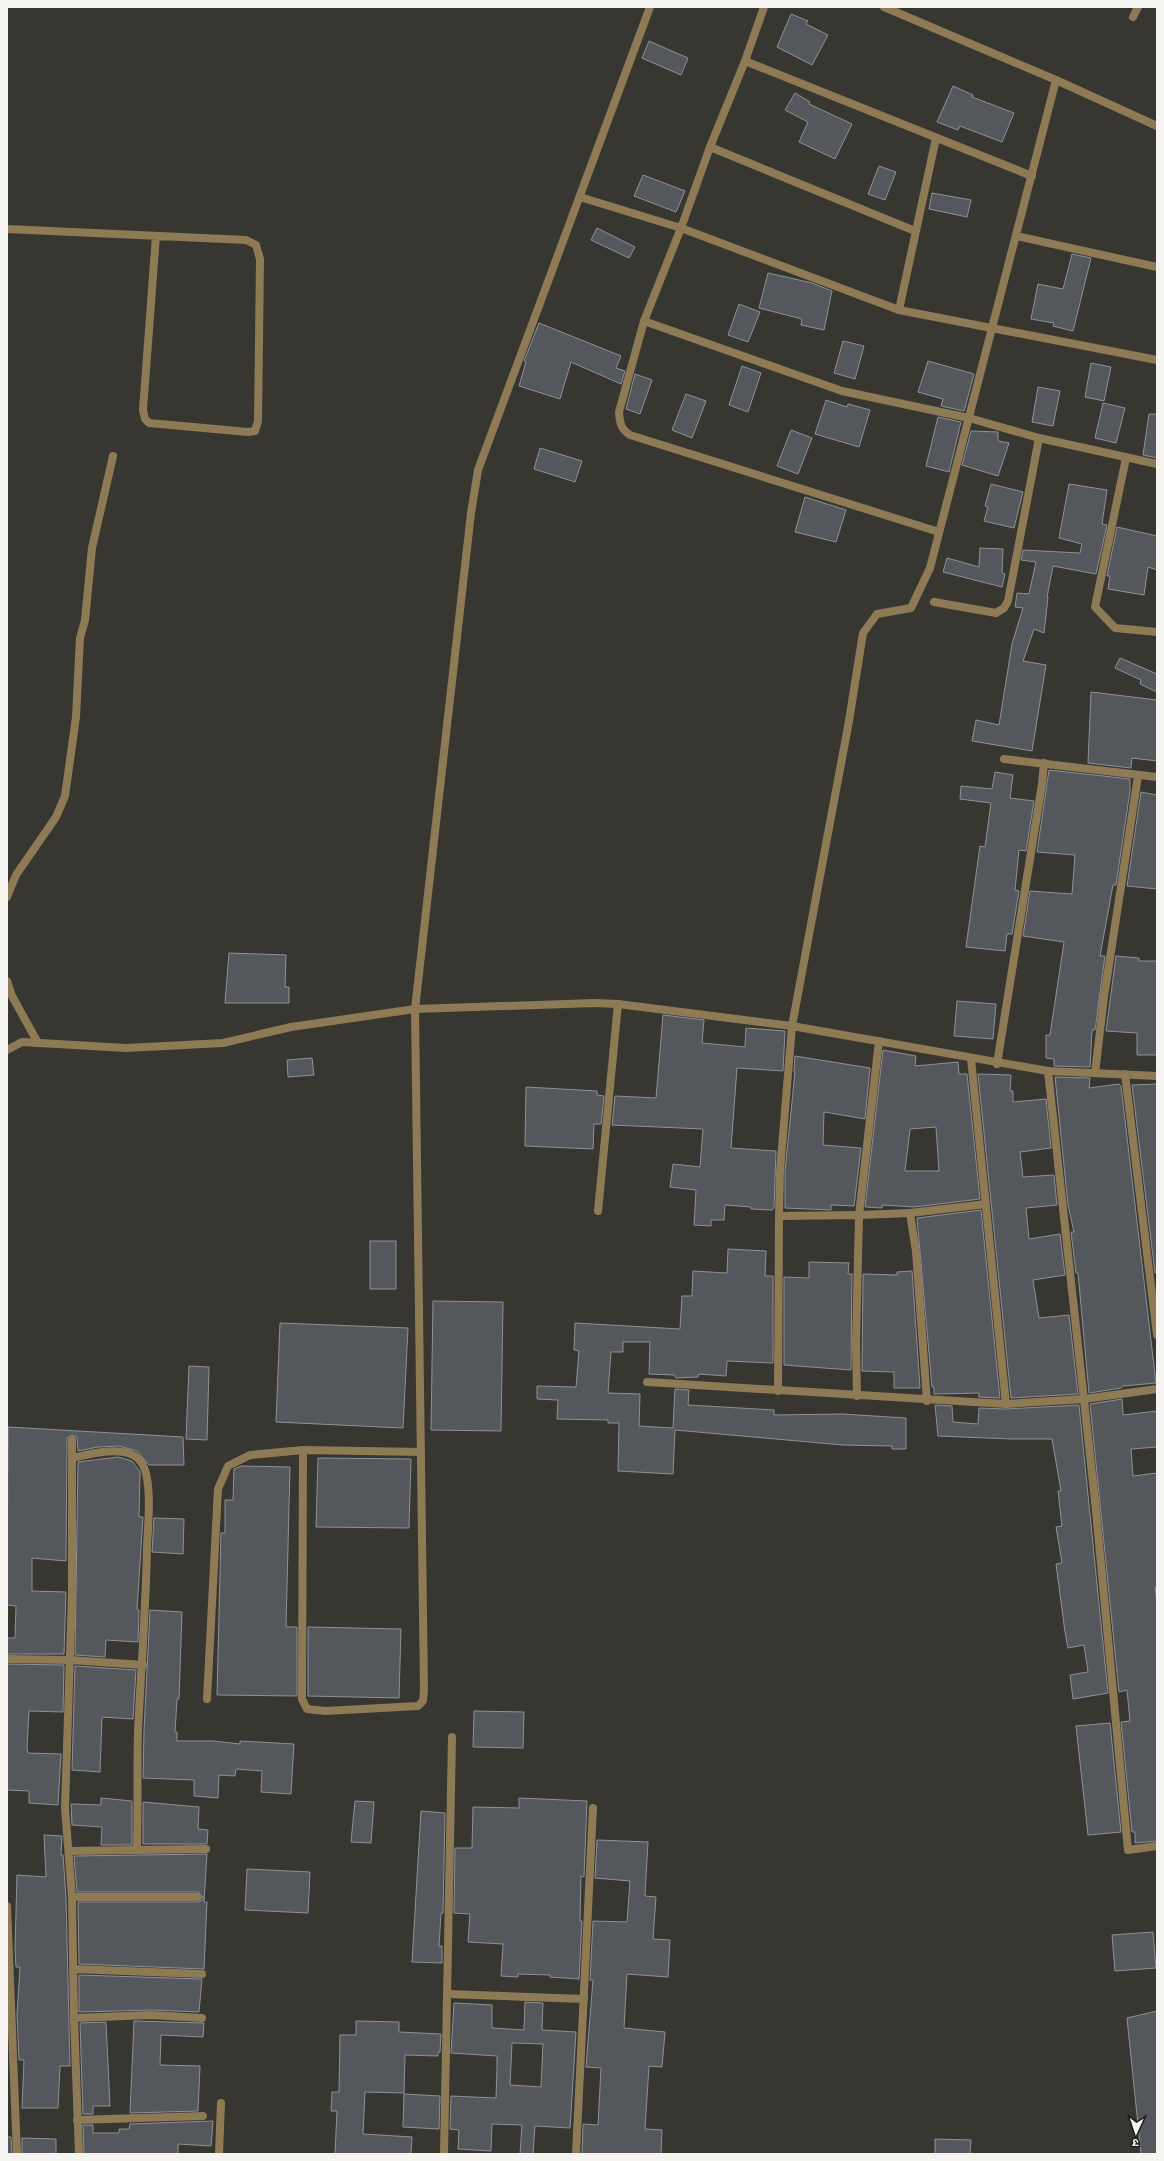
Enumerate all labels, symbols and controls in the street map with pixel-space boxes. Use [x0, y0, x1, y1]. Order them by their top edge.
north arrow [1116, 2113, 1156, 2153]
text: उ [1131, 2136, 1139, 2151]

